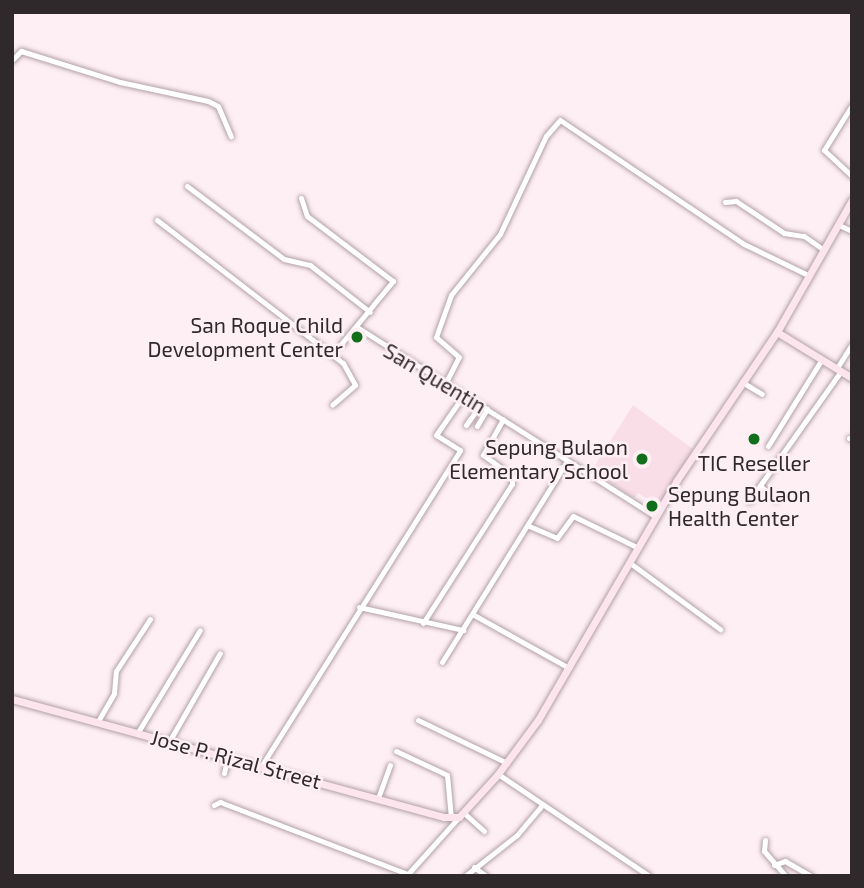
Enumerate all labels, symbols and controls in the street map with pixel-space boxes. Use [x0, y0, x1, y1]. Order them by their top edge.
place label: San Roque Child Development Center [148, 312, 343, 362]
marker: San Roque Child Development Center [349, 329, 365, 345]
street label: San Quentin [379, 338, 491, 418]
marker: TIC Reseller [746, 431, 762, 447]
place label: Sepung Bulaon Elementary School [449, 434, 628, 484]
place label: TIC Reseller [698, 450, 810, 476]
marker: Sepung Bulaon Elementary School [634, 451, 650, 467]
place label: Sepung Bulaon Health Center [668, 481, 811, 531]
marker: Sepung Bulaon Health Center [642, 496, 662, 516]
street label: Jose P. Rizal Street [148, 724, 324, 794]

